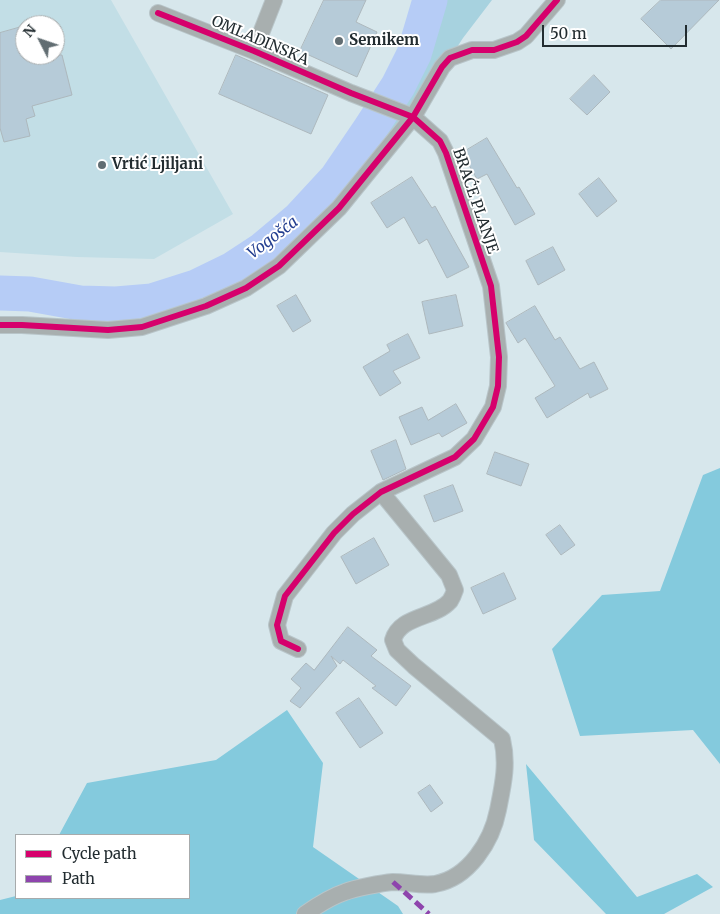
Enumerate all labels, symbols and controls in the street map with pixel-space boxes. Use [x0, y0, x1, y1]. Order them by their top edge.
street label: OMLADINSKA [209, 12, 311, 70]
north arrow [15, 15, 65, 65]
scale bar [545, 15, 690, 47]
text: N [19, 21, 40, 41]
text: 50 m [550, 24, 587, 43]
place label: Semikem [349, 32, 419, 50]
marker: Semikem [333, 35, 345, 47]
street label: BRAĆE PLANJE [449, 146, 501, 256]
place label: Vrtić Ljiljani [112, 156, 203, 174]
marker: Vrtić Ljiljani [96, 159, 108, 171]
water label: Vogošća [244, 213, 302, 263]
legend [15, 834, 190, 899]
text: Cycle path [62, 844, 137, 863]
text: Path [62, 869, 95, 888]

